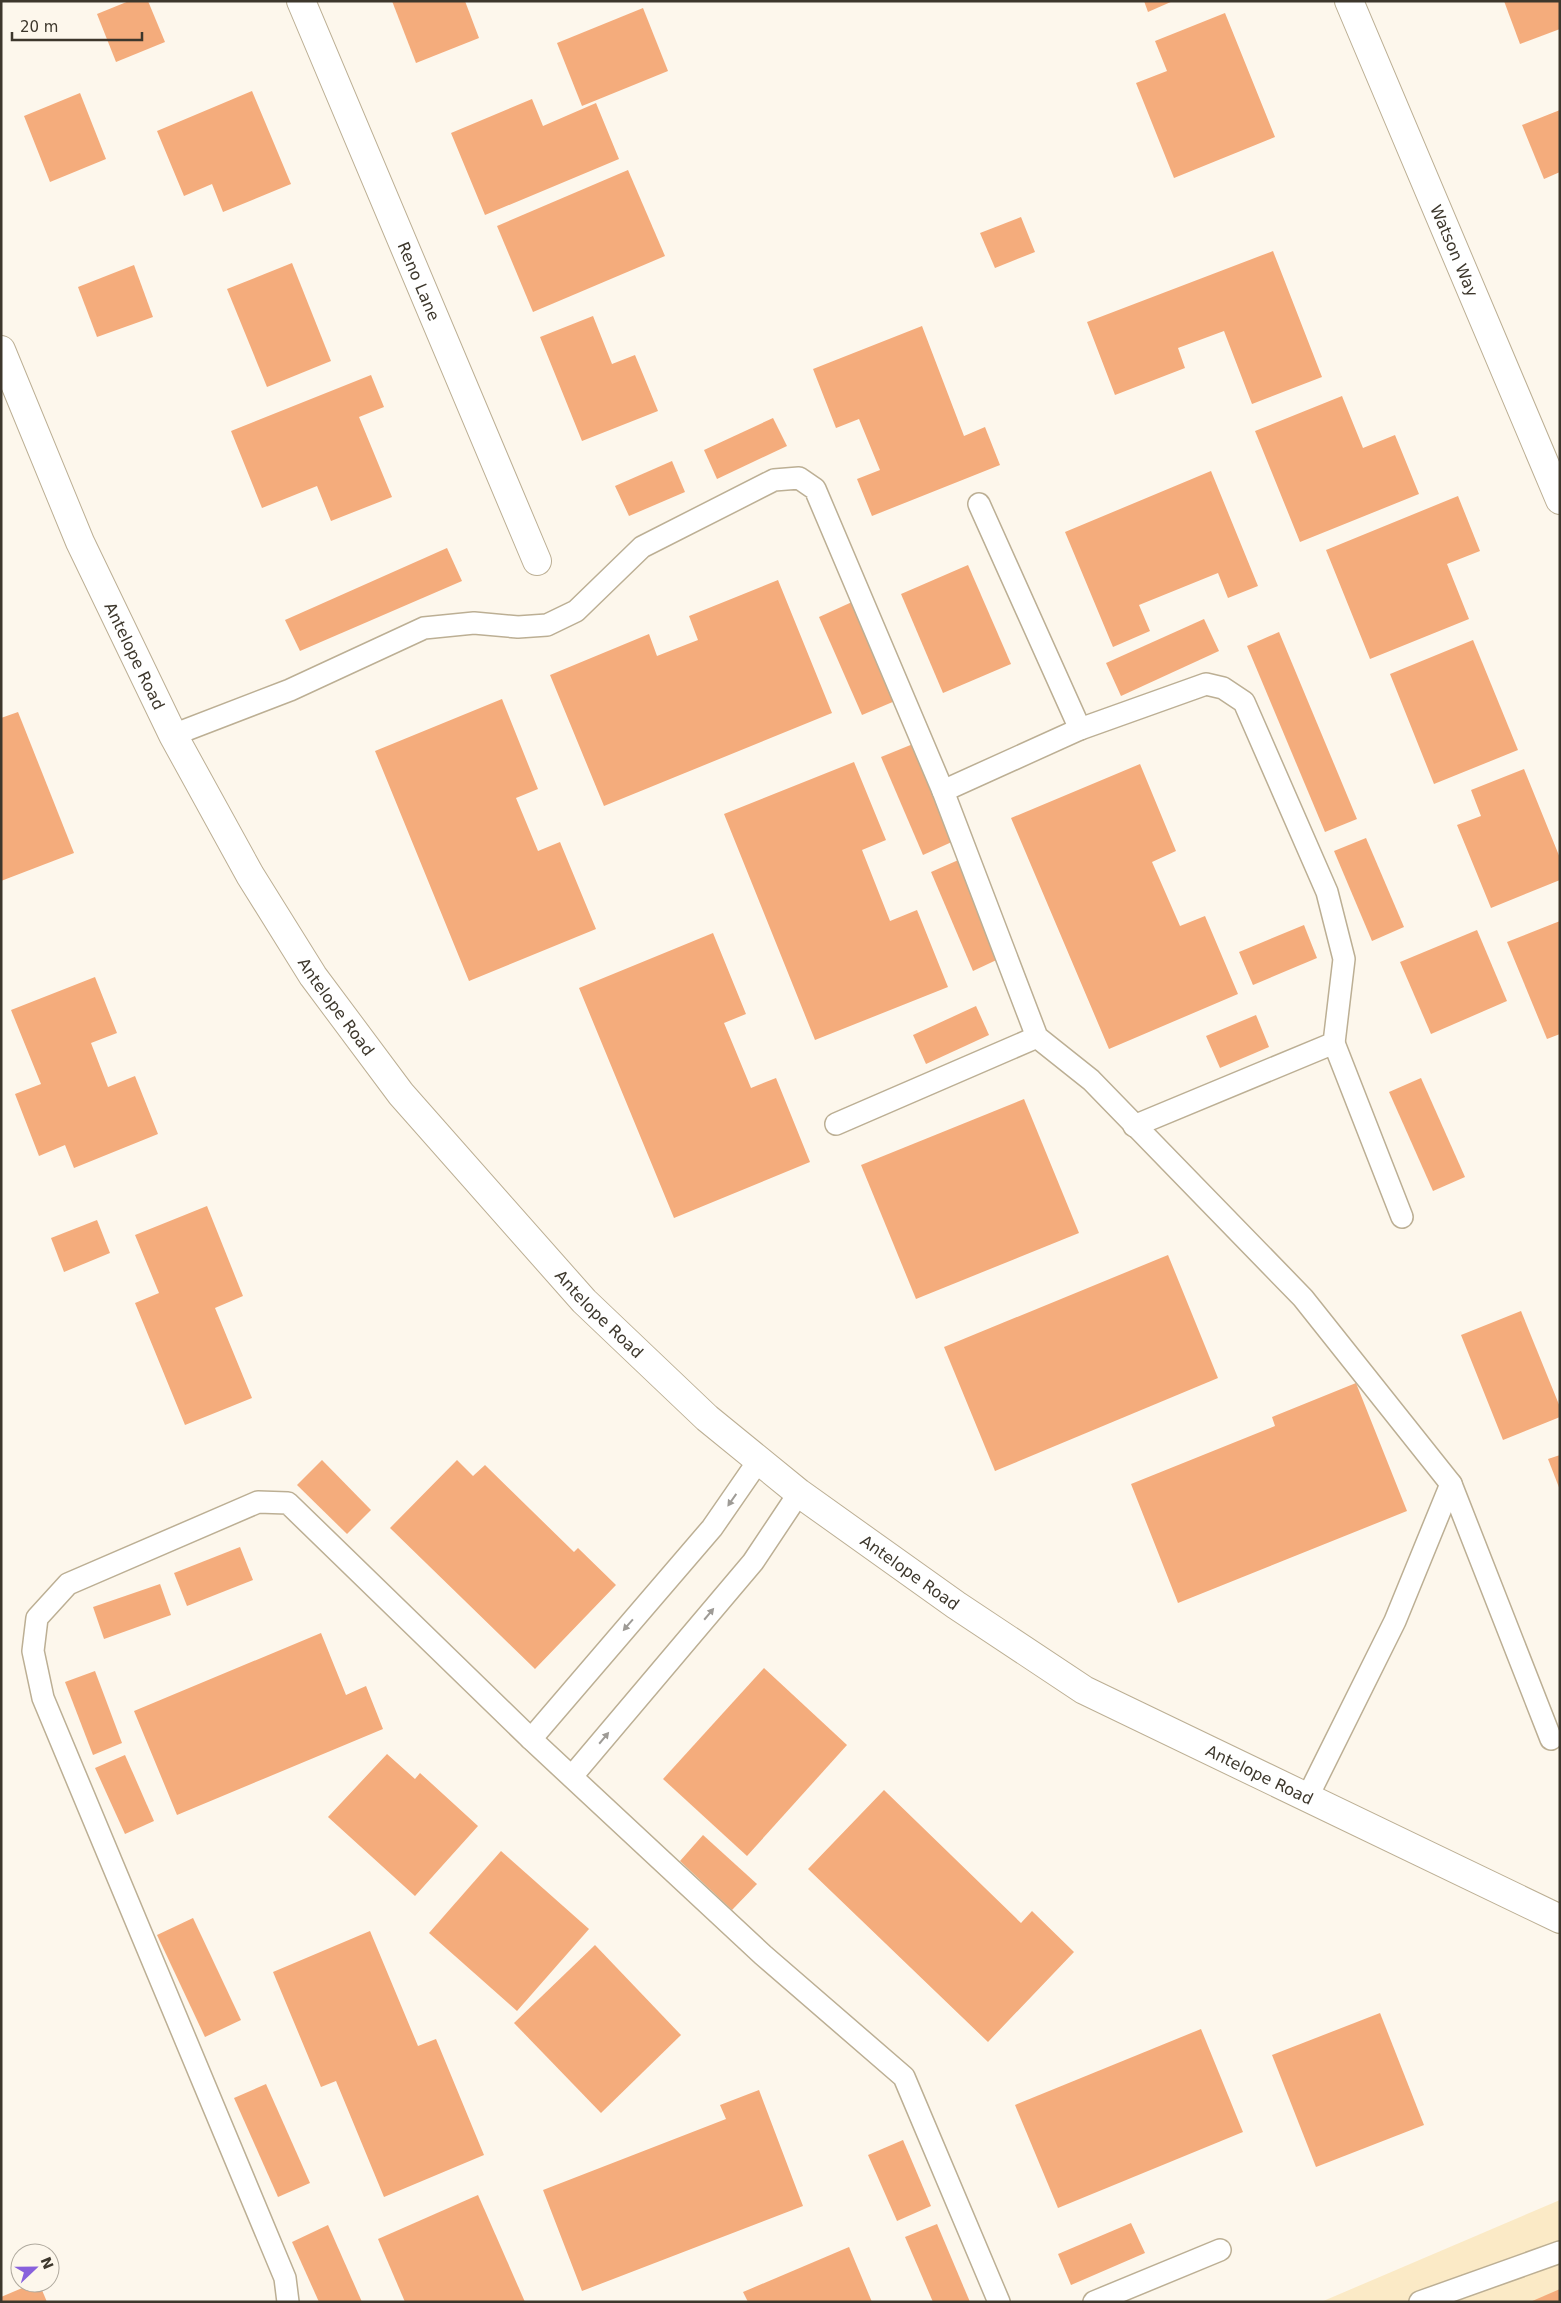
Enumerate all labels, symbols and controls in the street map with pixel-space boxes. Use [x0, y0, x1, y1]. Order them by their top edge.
scale bar [12, 10, 142, 42]
text: 20 m [20, 18, 58, 36]
street label: Watson Way [1427, 202, 1482, 300]
street label: Reno Lane [394, 239, 444, 324]
street label: Antelope Road [101, 599, 169, 713]
street label: Antelope Road [294, 954, 378, 1059]
street label: Antelope Road [551, 1266, 647, 1362]
one-way arrow [727, 1493, 737, 1506]
street label: Antelope Road [857, 1531, 963, 1614]
one-way arrow [704, 1608, 715, 1621]
one-way arrow [623, 1618, 634, 1631]
one-way arrow [599, 1732, 610, 1745]
street label: Antelope Road [1203, 1741, 1316, 1808]
north arrow [10, 2243, 60, 2293]
text: N [37, 2255, 57, 2272]

